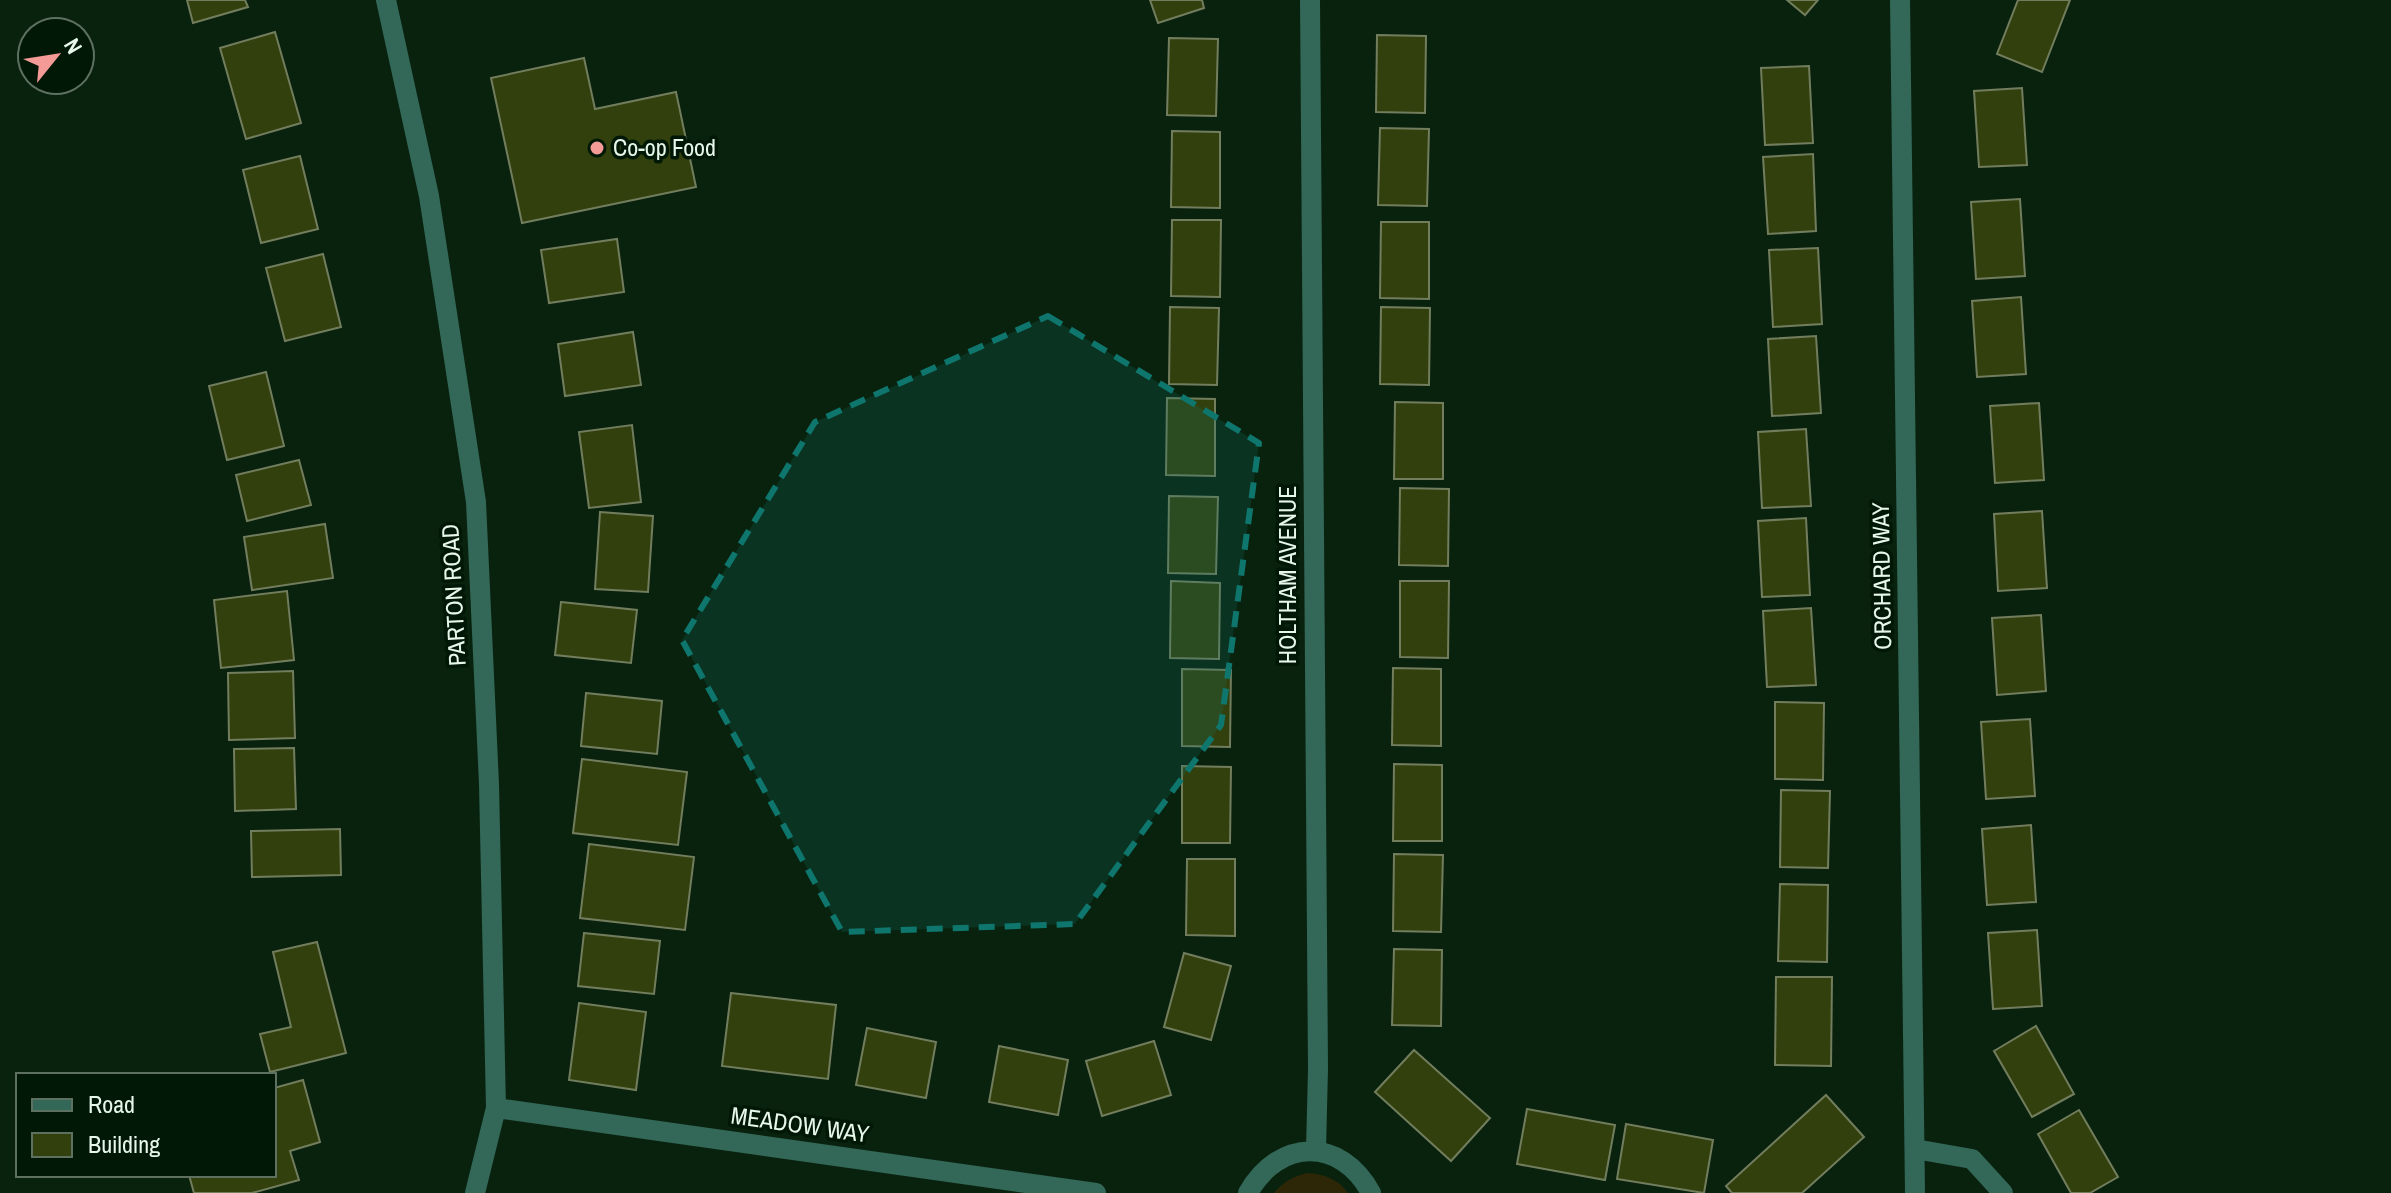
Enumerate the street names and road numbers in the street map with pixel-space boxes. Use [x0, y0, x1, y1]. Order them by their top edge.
street label: HOLTHAM AVENUE [1271, 486, 1303, 664]
street label: ORCHARD WAY [1864, 502, 1898, 650]
street label: PARTON ROAD [433, 523, 473, 667]
street label: MEADOW WAY [729, 1099, 871, 1150]

